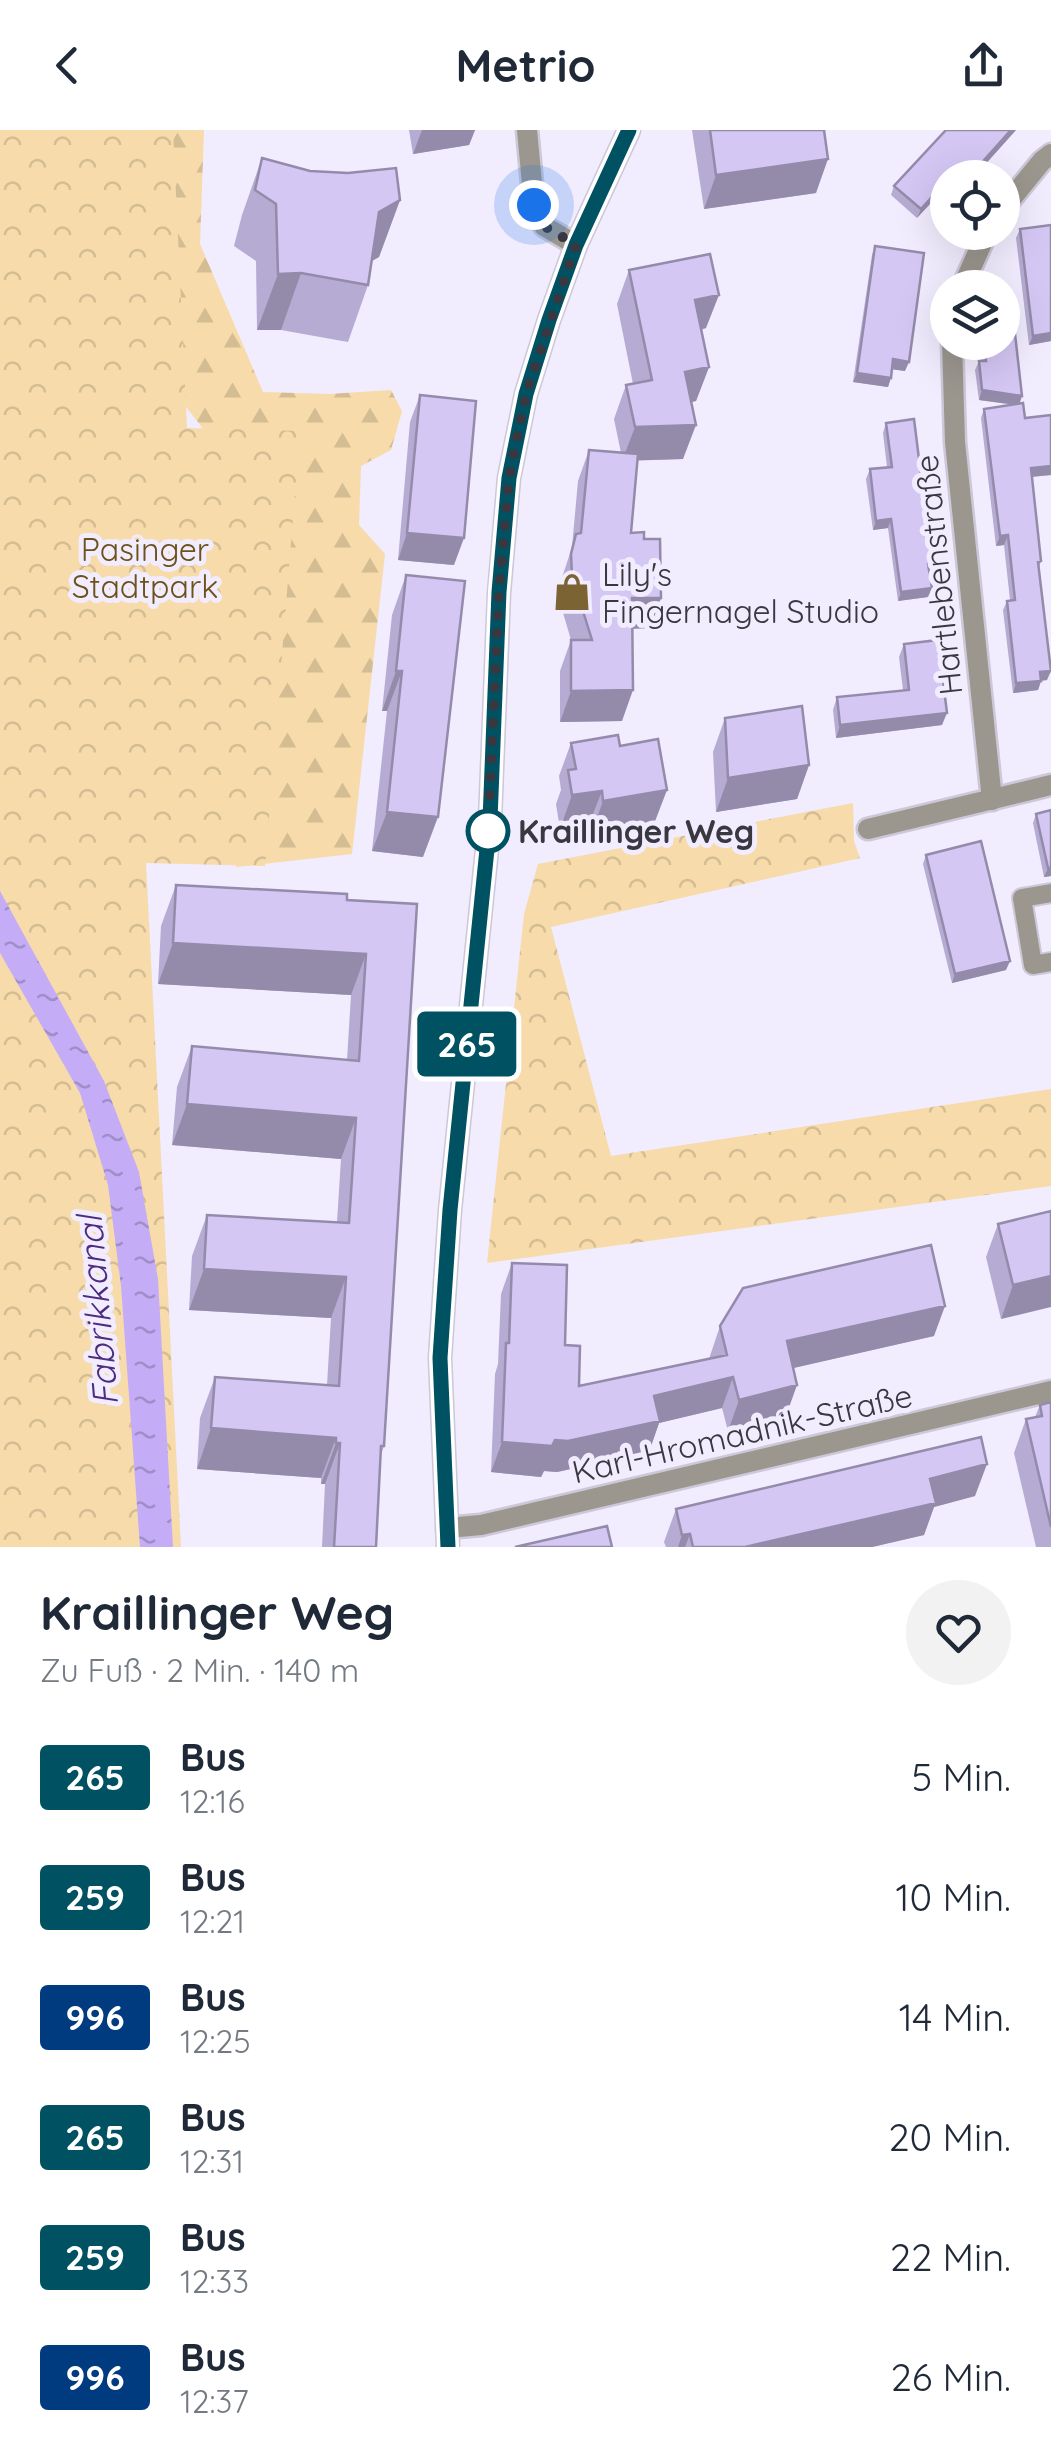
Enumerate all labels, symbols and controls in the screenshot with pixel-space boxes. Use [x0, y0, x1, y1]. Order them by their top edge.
text: Metrio [455, 37, 596, 93]
icon: back [40, 38, 95, 93]
icon: share [956, 38, 1011, 93]
map controls [930, 160, 1020, 360]
button: locate [930, 160, 1020, 250]
your location [509, 180, 559, 230]
button: layers [930, 270, 1020, 360]
street label: Hartlebenstraße [905, 453, 971, 697]
park label: Pasinger Stadtpark [72, 529, 218, 606]
place label: Lily's Fingernagel Studio [602, 554, 879, 631]
shop icon: Lily's Fingernagel Studio [551, 571, 593, 613]
marker: Kraillinger Weg [467, 810, 509, 852]
place label: Kraillinger Weg [518, 811, 754, 851]
line badge: 265 [410, 1012, 524, 1076]
text: 265 [437, 1022, 497, 1066]
water label: Fabrikkanal [66, 1210, 127, 1408]
street label: Karl-Hromadnik-Straße [568, 1374, 916, 1492]
button: heart [906, 1580, 1011, 1685]
text: Kraillinger Weg [40, 1582, 394, 1642]
text: Zu Fuß · 2 Min. · 140 m [40, 1650, 359, 1690]
text: Bus [180, 1733, 246, 1781]
text: 5 Min. [912, 1753, 1011, 1801]
text: 265 [65, 1755, 125, 1799]
text: 12:16 [180, 1781, 245, 1821]
text: Bus [180, 1853, 246, 1901]
text: 10 Min. [896, 1873, 1011, 1921]
text: 259 [65, 1875, 125, 1919]
text: 12:21 [180, 1901, 245, 1941]
text: Bus [180, 1973, 246, 2021]
text: 14 Min. [899, 1993, 1011, 2041]
text: 996 [65, 1995, 125, 2039]
text: 12:25 [180, 2021, 251, 2061]
text: Bus [180, 2093, 246, 2141]
text: 20 Min. [889, 2113, 1011, 2161]
text: 265 [65, 2115, 125, 2159]
text: 12:31 [180, 2141, 244, 2181]
text: Bus [180, 2213, 246, 2261]
text: 22 Min. [890, 2233, 1011, 2281]
text: 259 [65, 2235, 125, 2279]
text: 12:33 [180, 2261, 249, 2301]
text: Bus [180, 2333, 246, 2381]
text: 26 Min. [891, 2353, 1011, 2401]
text: 996 [65, 2355, 125, 2399]
text: 12:37 [180, 2381, 249, 2421]

